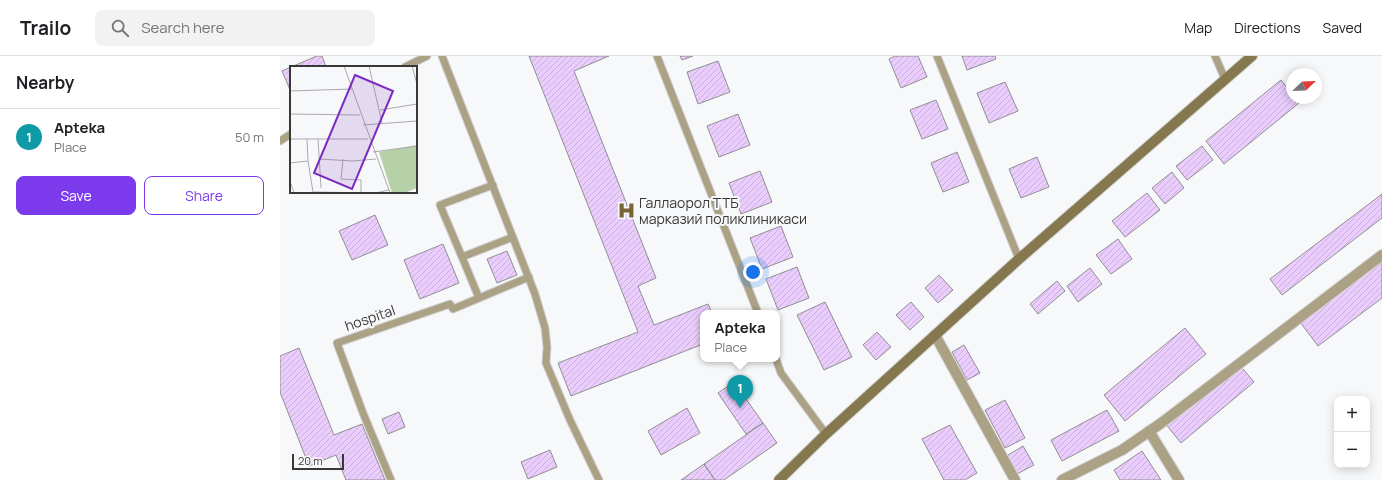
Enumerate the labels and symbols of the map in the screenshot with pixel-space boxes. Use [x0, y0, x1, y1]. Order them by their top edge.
inset map [290, 66, 417, 193]
north arrow [1286, 68, 1322, 104]
place label: Галлаорол ТТБ марказий поликлиникаси [639, 193, 807, 228]
hospital icon: Галлаорол ТТБ марказий поликлиникаси [616, 201, 636, 221]
your location [743, 262, 763, 282]
street label: hospital [342, 300, 398, 335]
pin: 1 [727, 375, 753, 408]
scale bar [292, 452, 344, 471]

